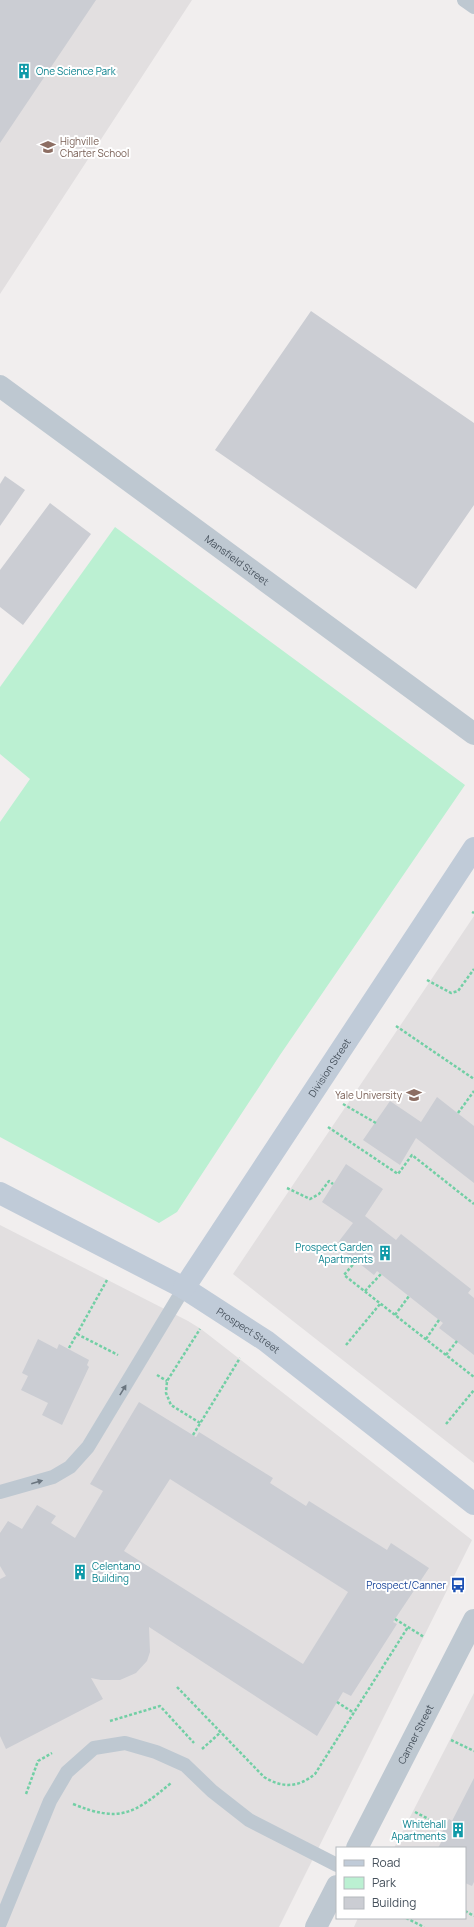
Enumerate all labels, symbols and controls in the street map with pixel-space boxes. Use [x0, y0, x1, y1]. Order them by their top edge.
building icon: One Science Park [15, 62, 33, 80]
place label: One Science Park [36, 64, 117, 78]
place label: Highville Charter School [60, 134, 129, 160]
school or university icon: Highville Charter School [39, 138, 57, 156]
street label: Mansfield Street [202, 532, 272, 588]
street label: Division Street [305, 1036, 354, 1100]
school or university icon: Yale University [405, 1086, 423, 1104]
place label: Yale University [335, 1088, 403, 1102]
place label: Prospect Garden Apartments [295, 1240, 373, 1266]
building icon: Prospect Garden Apartments [376, 1244, 394, 1262]
street label: Prospect Street [214, 1304, 283, 1356]
one-way arrow [119, 1385, 127, 1395]
one-way arrow [32, 1479, 44, 1485]
place label: Celentano Building [92, 1559, 140, 1585]
building icon: Celentano Building [71, 1563, 89, 1581]
bus stop icon: Prospect/Canner [449, 1576, 467, 1594]
place label: Prospect/Canner [366, 1578, 446, 1592]
street label: Canner Street [394, 1702, 437, 1766]
place label: Whitehall Apartments [391, 1817, 446, 1843]
building icon: Whitehall Apartments [449, 1821, 467, 1839]
legend [336, 1847, 466, 1919]
text: Road [372, 1854, 400, 1871]
text: Park [372, 1874, 397, 1891]
text: Building [372, 1894, 416, 1911]

